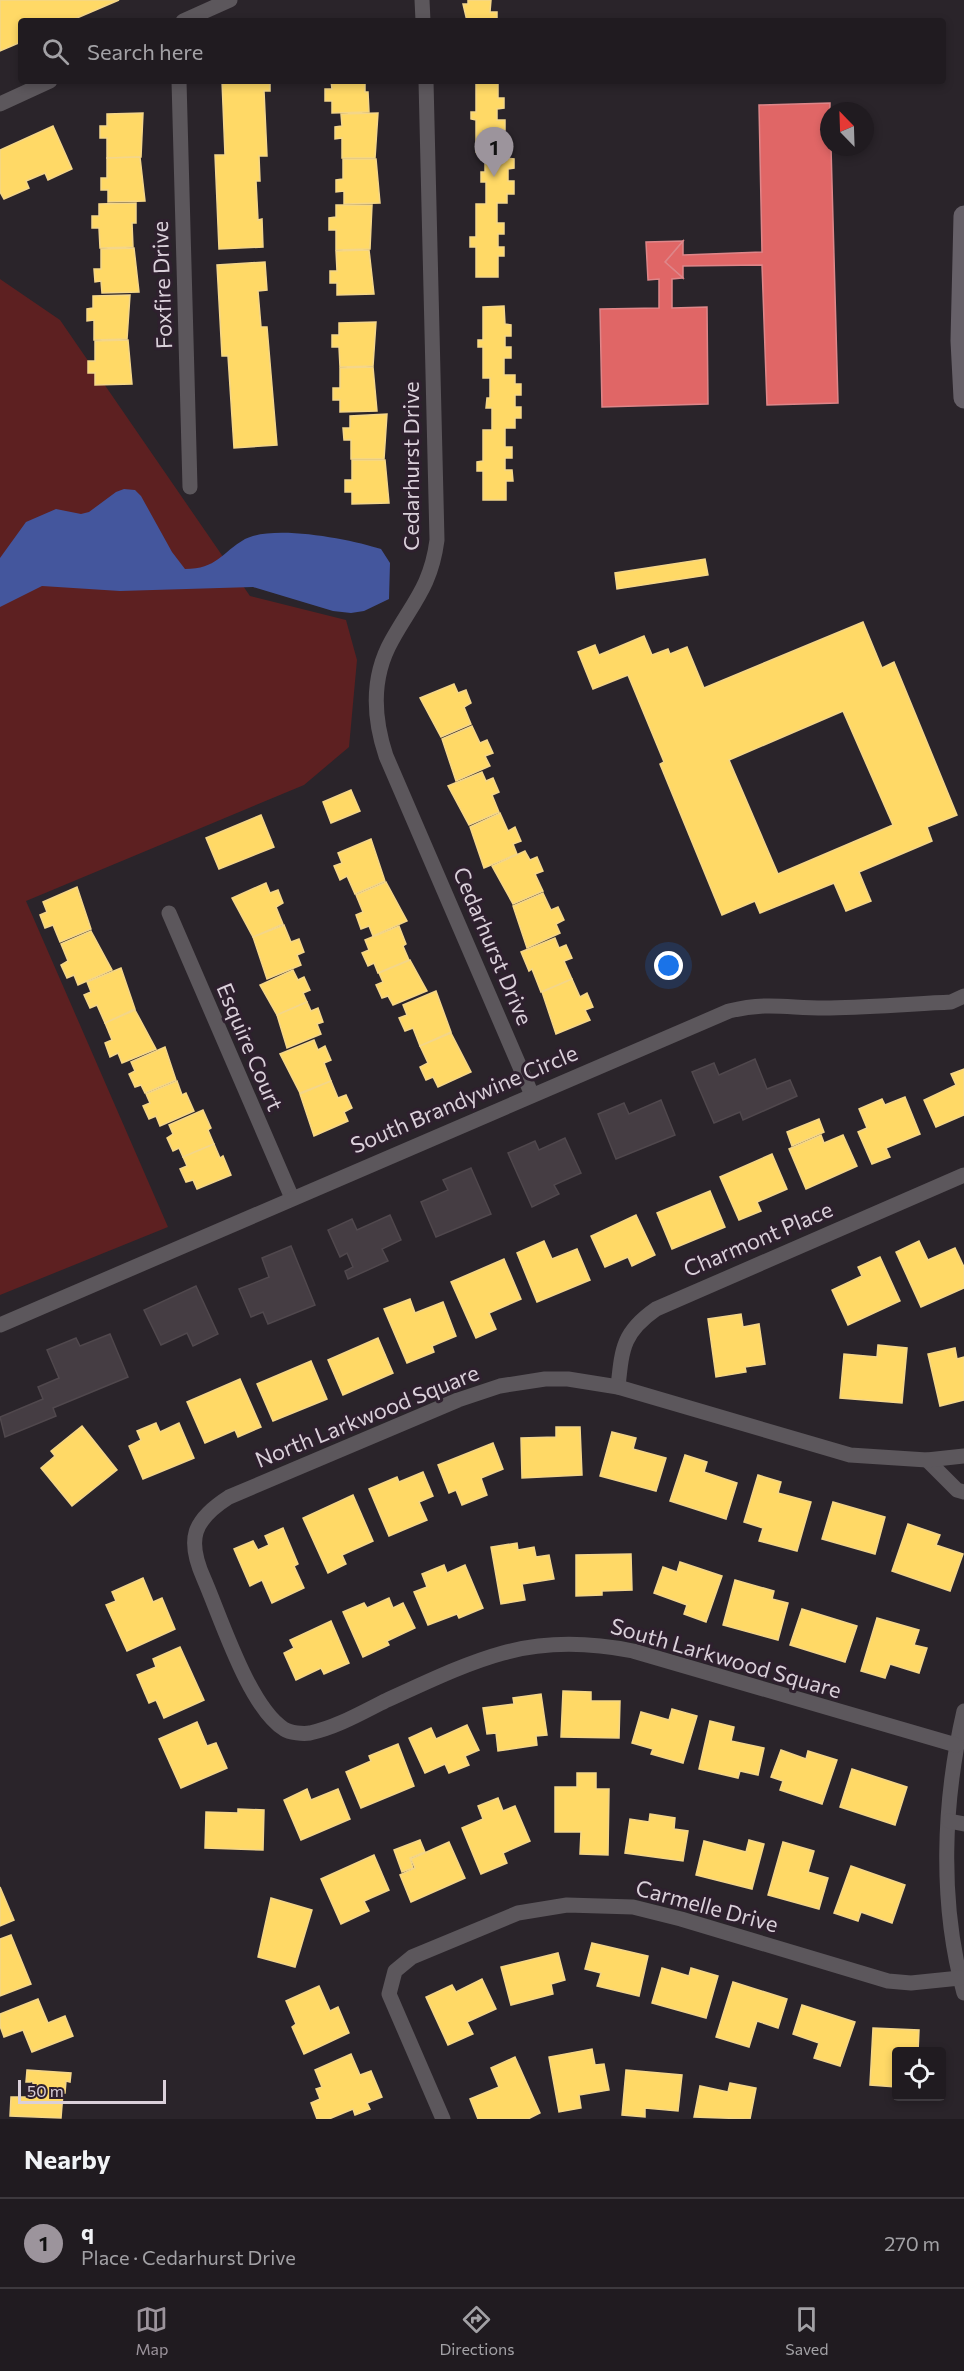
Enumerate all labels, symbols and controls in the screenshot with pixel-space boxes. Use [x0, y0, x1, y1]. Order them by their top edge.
search box [18, 18, 946, 84]
icon: search [39, 35, 72, 68]
text: Search here [87, 38, 203, 65]
north arrow [820, 102, 874, 156]
pin: 1 [474, 128, 514, 177]
street label: Foxfire Drive [146, 220, 177, 350]
street label: Cedarhurst Drive [397, 381, 424, 551]
street label: Cedarhurst Drive [448, 863, 539, 1029]
your location [654, 951, 683, 980]
street label: Esquire Court [211, 979, 290, 1115]
street label: South Brandywine Circle [346, 1038, 581, 1159]
street label: Charmont Place [679, 1195, 837, 1282]
street label: North Larkwood Square [251, 1358, 483, 1473]
street label: South Larkwood Square [608, 1612, 845, 1703]
street label: Carmelle Drive [633, 1874, 781, 1937]
map controls [892, 2047, 946, 2101]
button: locate [892, 2047, 946, 2101]
scale bar [18, 2077, 166, 2104]
text: 50 m [27, 2081, 64, 2100]
text: Nearby [24, 2143, 111, 2174]
text: q [81, 2218, 94, 2245]
text: 1 [39, 2231, 48, 2255]
text: 270 m [884, 2231, 940, 2255]
text: Place · Cedarhurst Drive [81, 2245, 296, 2269]
tab: Map [135, 2303, 168, 2358]
tab: Directions [439, 2303, 514, 2358]
tab: Saved [785, 2303, 829, 2358]

